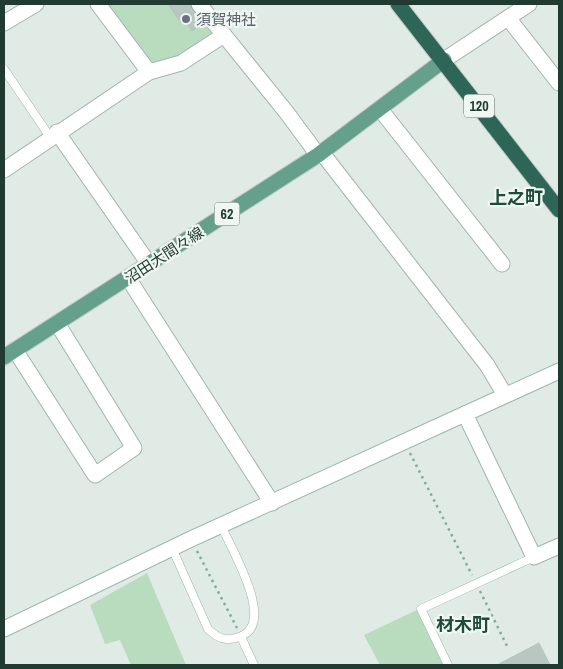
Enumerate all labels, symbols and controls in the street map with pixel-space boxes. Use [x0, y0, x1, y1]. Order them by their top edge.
place label: 須賀神社 [196, 9, 256, 30]
marker: 須賀神社 [180, 13, 192, 25]
road number: 120 [464, 94, 494, 118]
district label: 上之町 [489, 185, 543, 210]
road number: 62 [214, 202, 240, 225]
street label: 沼田大間々線 [121, 222, 207, 288]
district label: 材木町 [436, 612, 490, 637]

